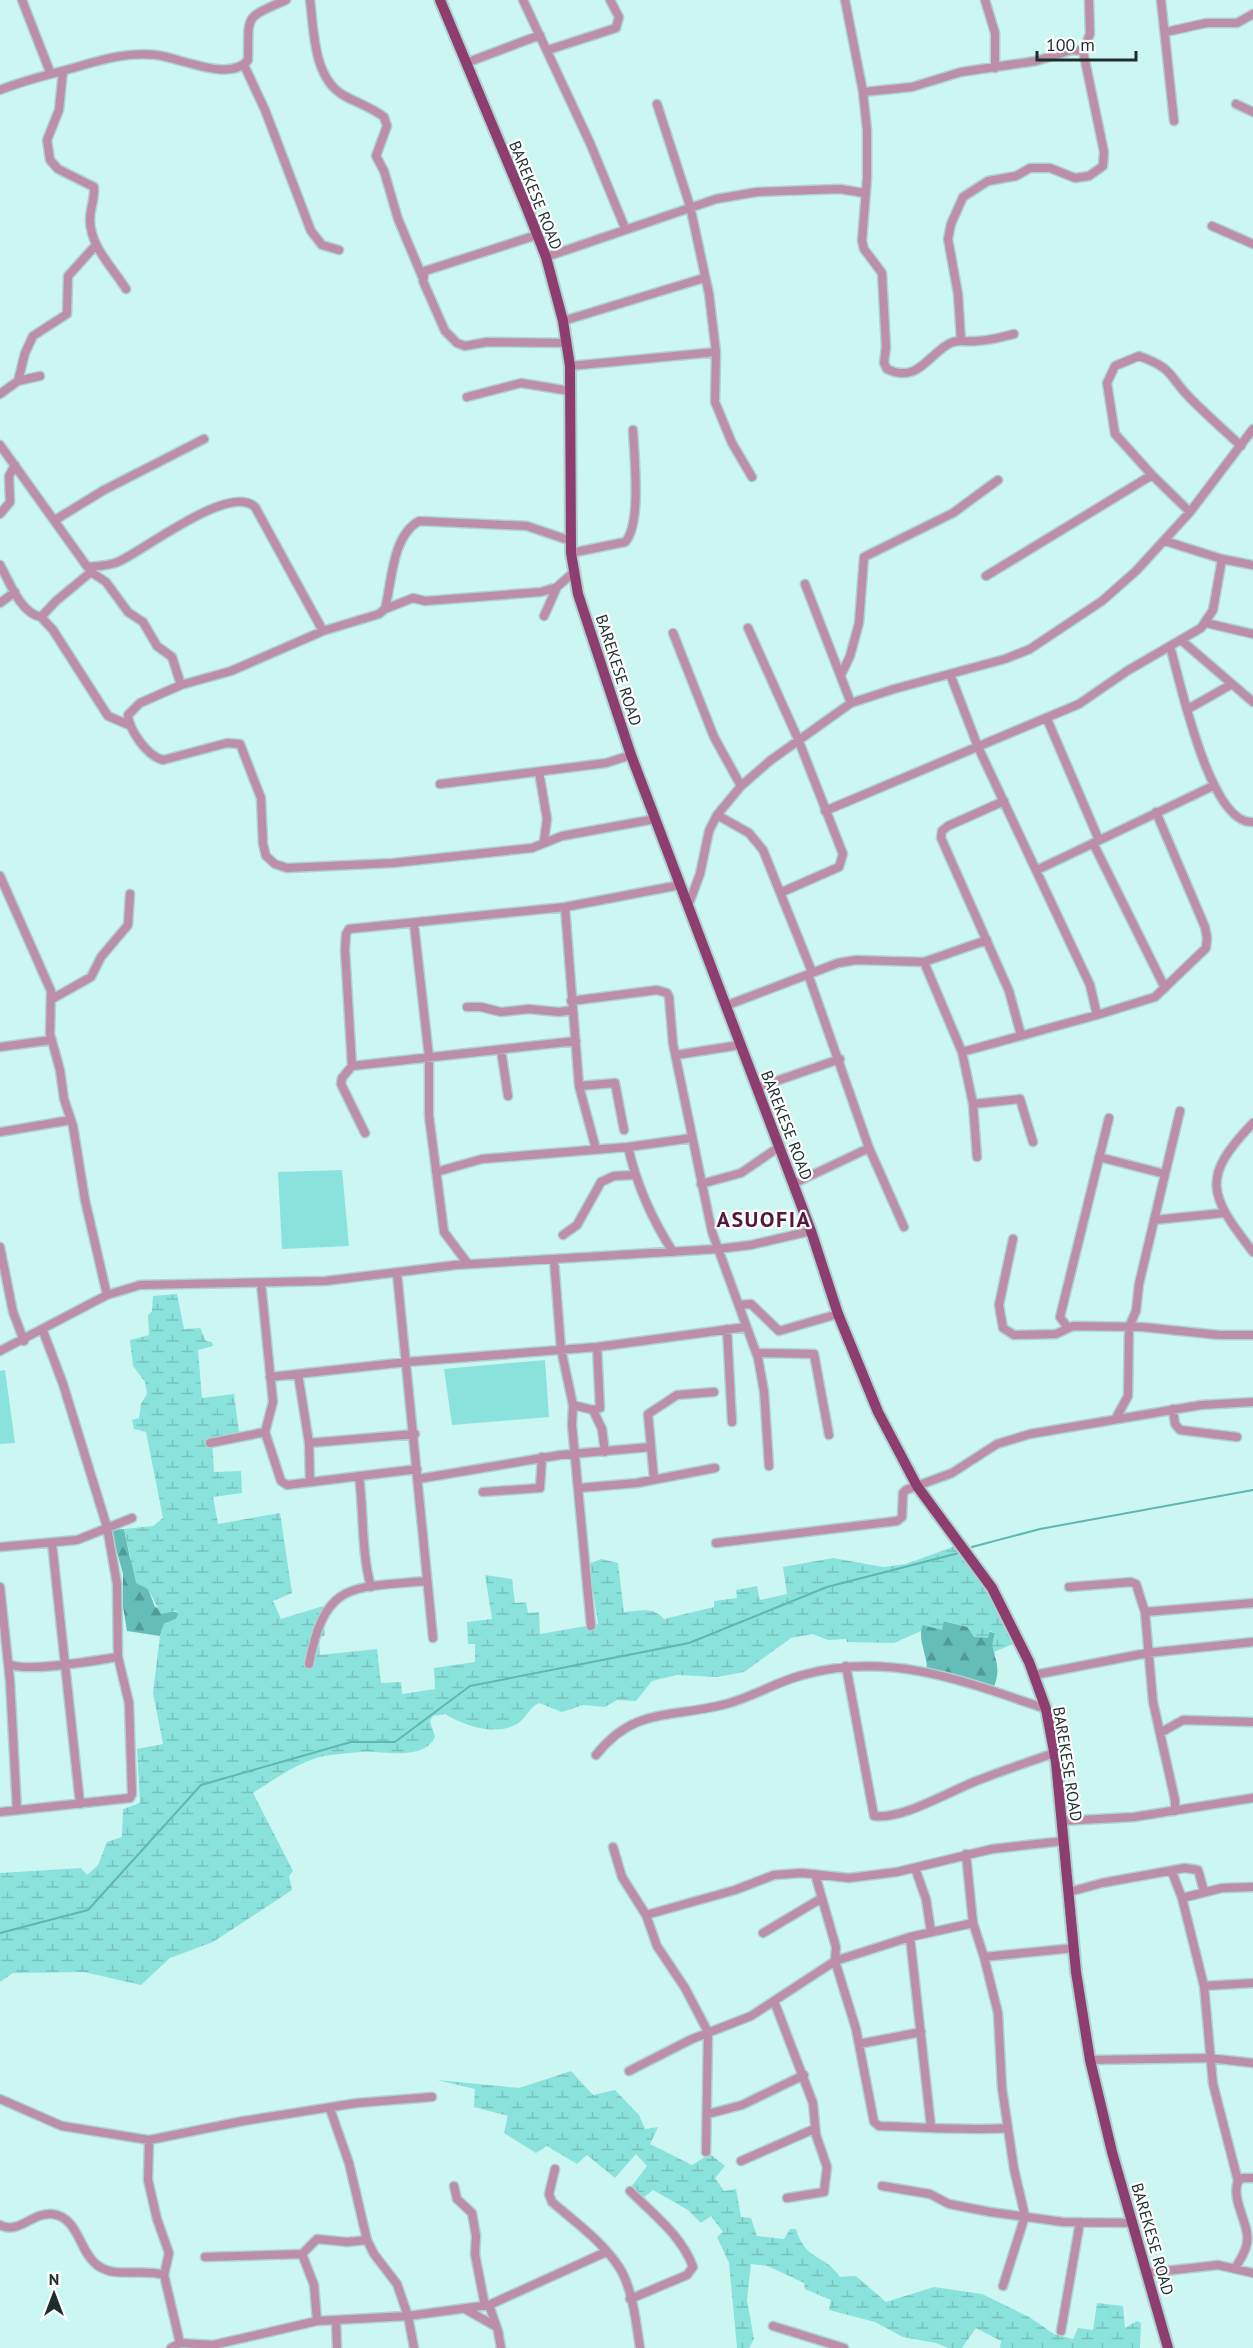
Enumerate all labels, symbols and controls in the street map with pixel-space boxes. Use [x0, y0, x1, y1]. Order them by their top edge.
scale bar [1037, 24, 1136, 62]
text: 100 m [1046, 33, 1095, 56]
street label: BAREKESE ROAD [505, 138, 567, 252]
street label: BAREKESE ROAD [592, 612, 646, 728]
street label: BAREKESE ROAD [757, 1067, 817, 1183]
district label: ASUOFIA [717, 1205, 811, 1233]
street label: BAREKESE ROAD [1049, 1705, 1087, 1823]
street label: BAREKESE ROAD [1127, 2181, 1179, 2297]
north arrow [24, 2264, 84, 2324]
text: N [49, 2269, 59, 2289]

